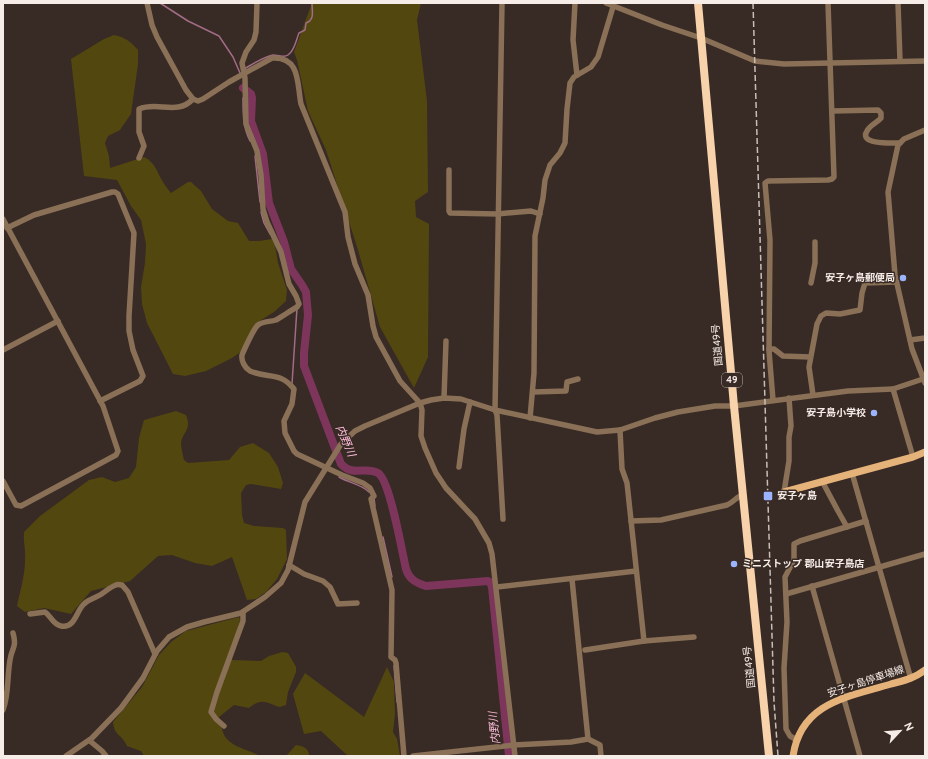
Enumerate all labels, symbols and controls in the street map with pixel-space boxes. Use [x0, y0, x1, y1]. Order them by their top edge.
place label: 安子ヶ島郵便局 [825, 272, 895, 285]
marker: 安子ヶ島郵便局 [898, 273, 908, 283]
street label: 国道49号 [710, 323, 726, 367]
road number: 49 [722, 373, 742, 387]
place label: 安子島小学校 [806, 407, 866, 420]
marker: 安子島小学校 [869, 408, 879, 418]
water label: 内野川 [332, 423, 358, 460]
marker: 安子ヶ島 [762, 490, 774, 502]
place label: 安子ヶ島 [777, 490, 817, 503]
place label: ミニストップ 郡山安子島店 [742, 558, 865, 571]
marker: ミニストップ 郡山安子島店 [729, 559, 739, 569]
street label: 国道49号 [741, 645, 759, 689]
street label: 安子ヶ島停車場線 [826, 663, 906, 701]
water label: 内野川 [486, 710, 504, 745]
north arrow [880, 711, 920, 751]
text: N [900, 720, 916, 734]

